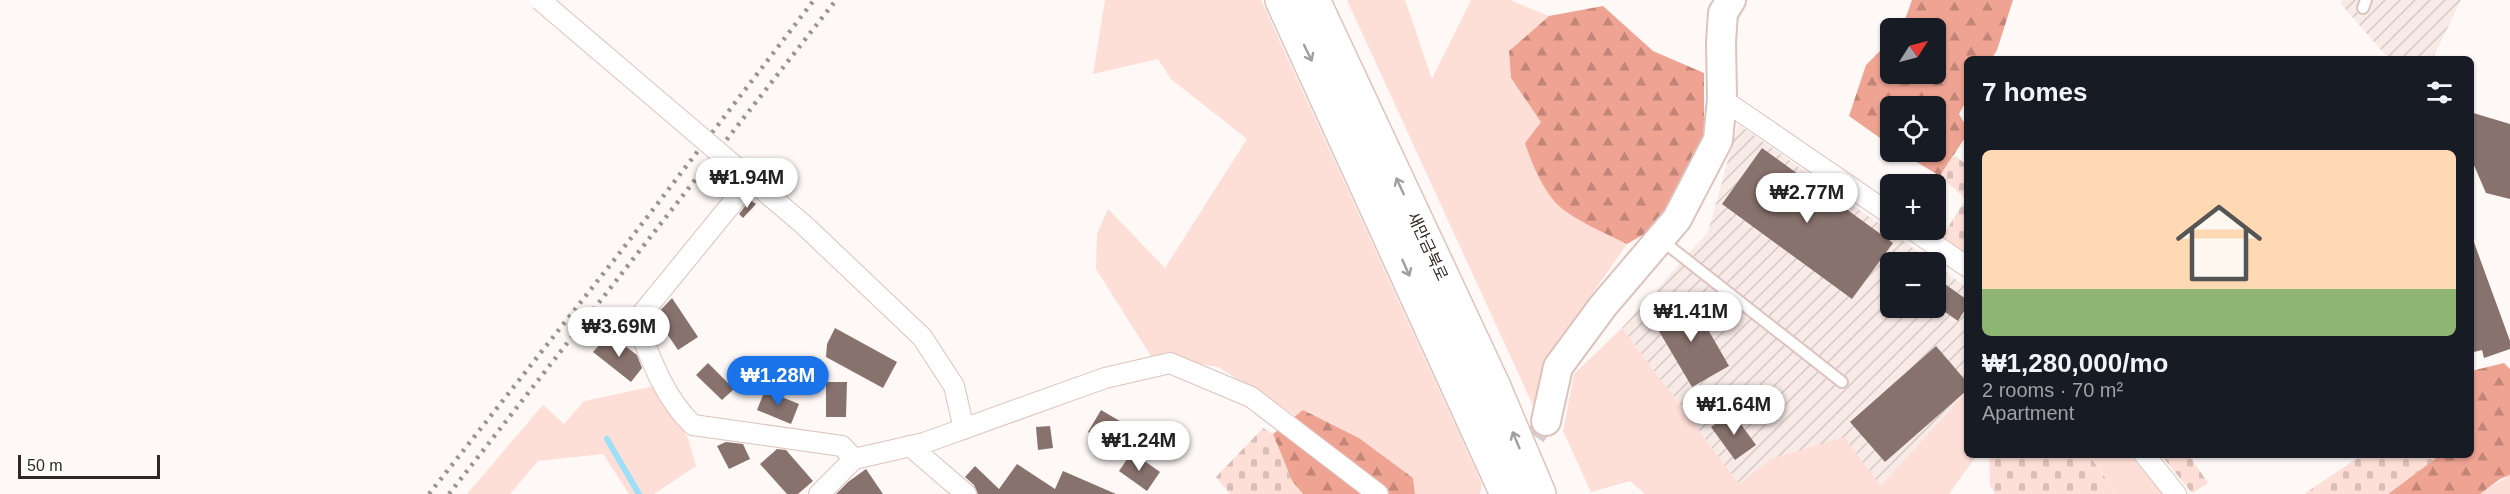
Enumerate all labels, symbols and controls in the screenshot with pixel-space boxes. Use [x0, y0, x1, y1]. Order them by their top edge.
north arrow [1880, 18, 1946, 84]
map controls [1880, 18, 1946, 318]
one-way arrow [1302, 43, 1314, 61]
icon: filters [2423, 76, 2456, 109]
text: 7 homes [1982, 77, 2088, 107]
button: locate [1880, 96, 1946, 162]
pin: ₩1.94M [698, 158, 796, 209]
text: ₩1.94M [710, 166, 784, 188]
pin: ₩2.77M [1758, 173, 1856, 224]
button: + [1880, 174, 1946, 240]
one-way arrow [1394, 178, 1406, 196]
text: ₩2.77M [1770, 181, 1844, 203]
icon: home [2165, 189, 2273, 297]
street label: 새만금북로 [1404, 209, 1451, 283]
button: − [1880, 252, 1946, 318]
one-way arrow [1401, 259, 1413, 277]
pin: ₩1.41M [1642, 292, 1740, 343]
text: ₩1.41M [1654, 300, 1728, 322]
pin: ₩3.69M [570, 307, 668, 358]
text: ₩3.69M [582, 315, 656, 337]
text: ₩1,280,000/mo [1982, 348, 2168, 378]
pin: ₩1.28M [729, 356, 827, 407]
text: ₩1.28M [741, 364, 815, 386]
text: 2 rooms · 70 m² [1982, 379, 2123, 401]
pin: ₩1.64M [1685, 385, 1783, 436]
text: ₩1.64M [1697, 393, 1771, 415]
text: Apartment [1982, 402, 2074, 424]
pin: ₩1.24M [1090, 421, 1188, 472]
text: ₩1.24M [1102, 429, 1176, 451]
one-way arrow [1510, 431, 1521, 449]
scale bar [18, 452, 160, 480]
text: 50 m [27, 457, 63, 474]

